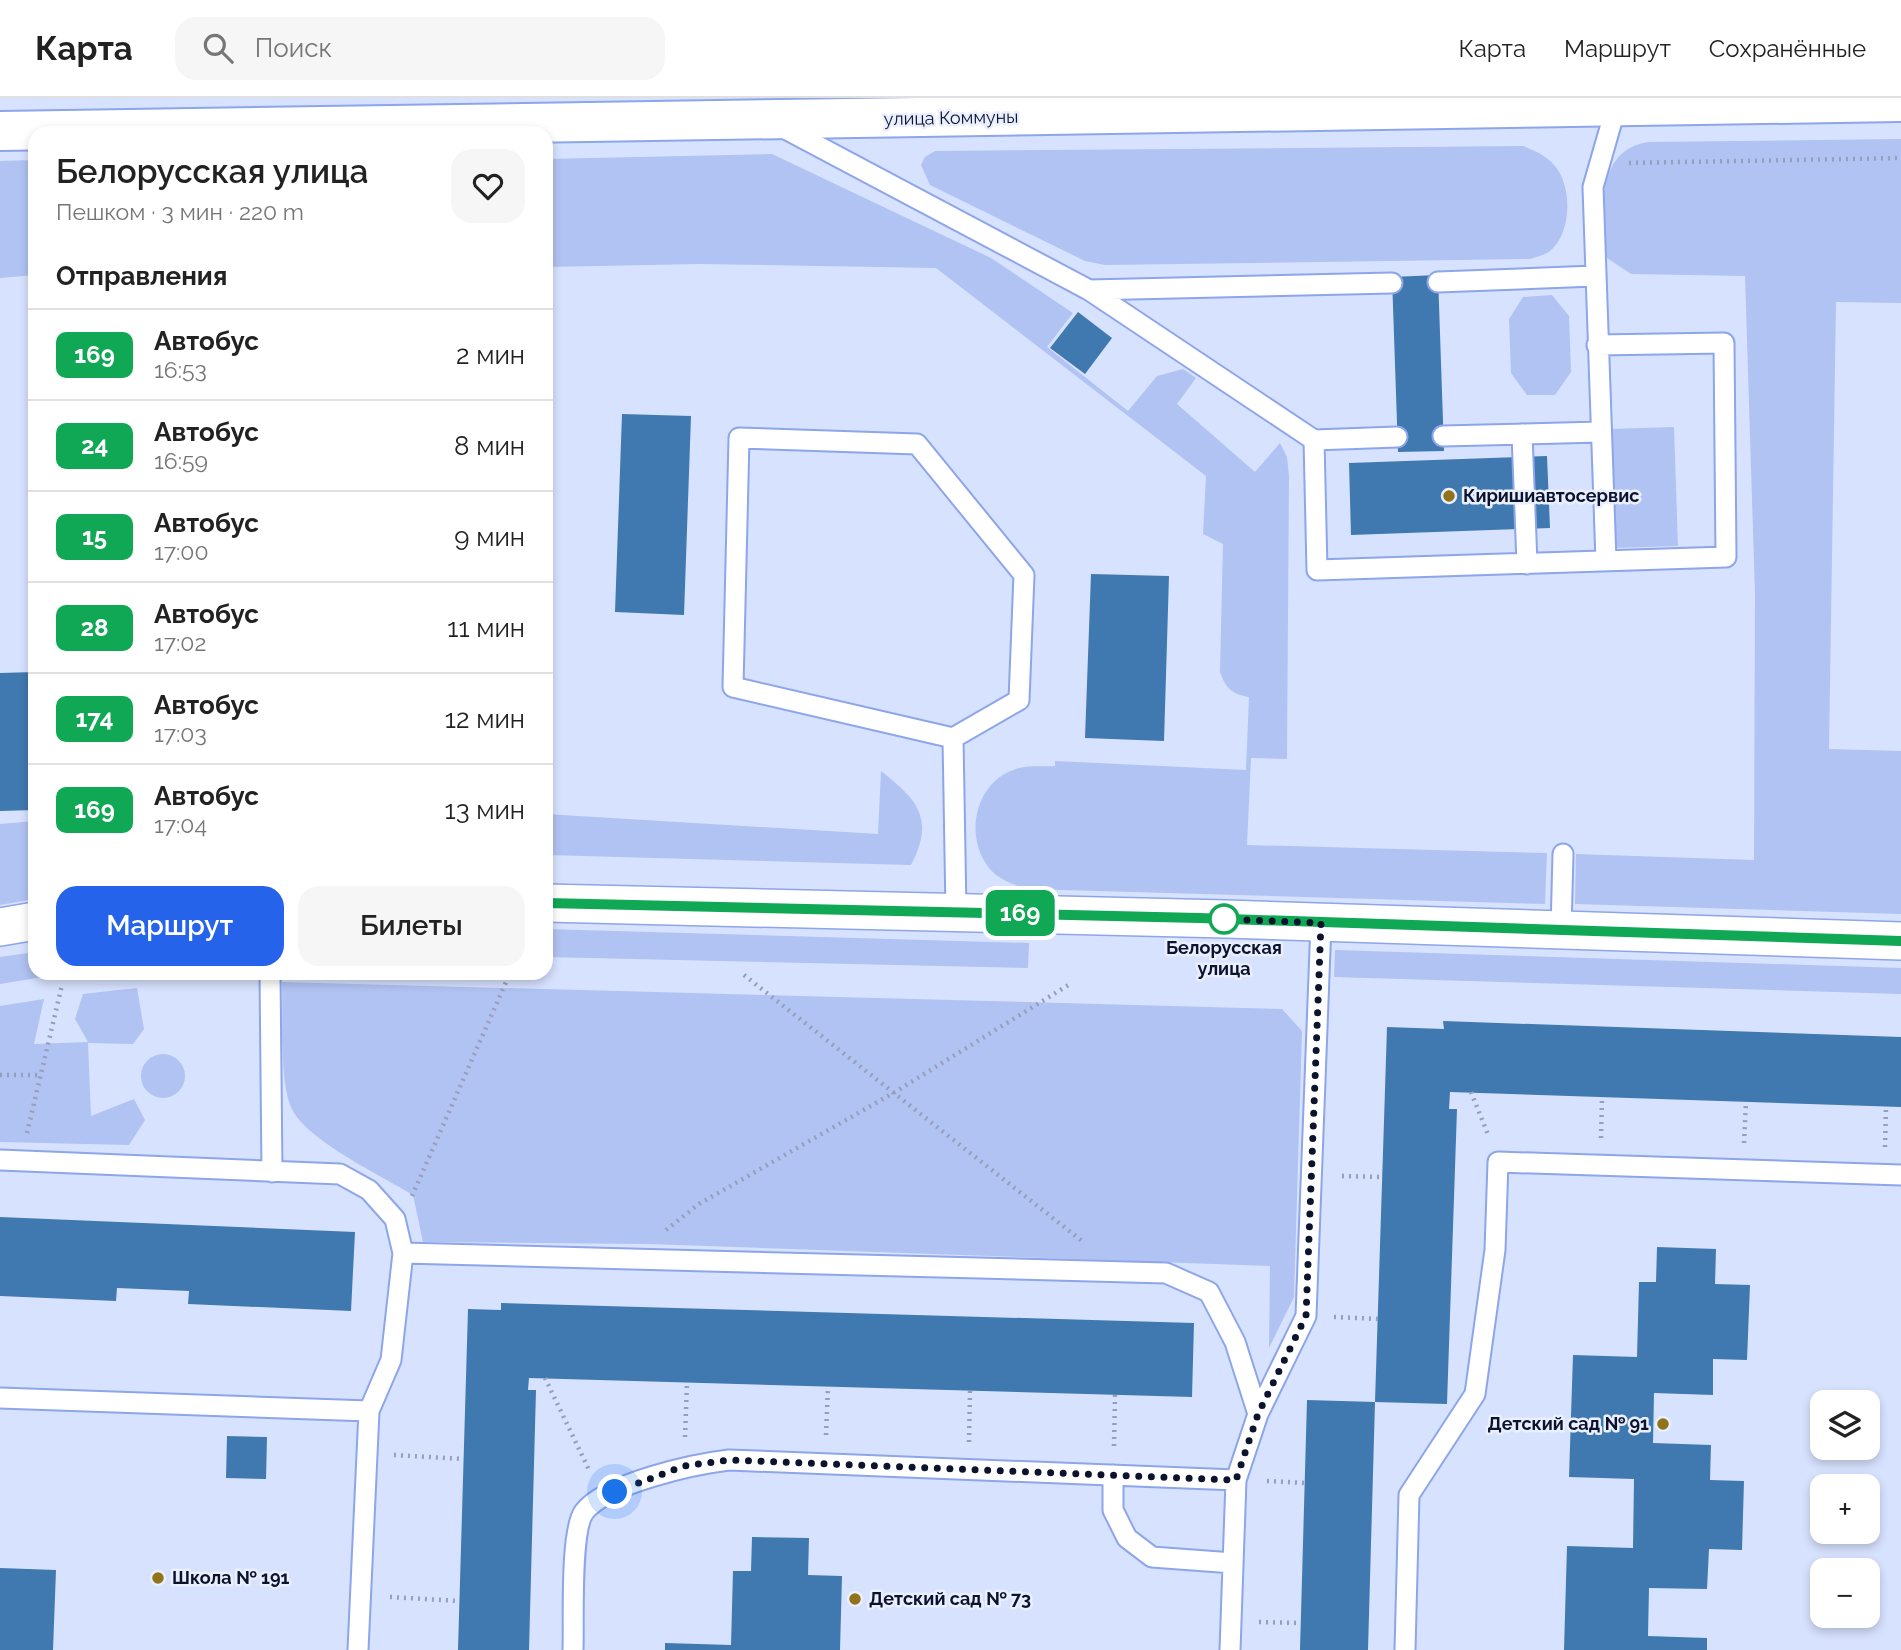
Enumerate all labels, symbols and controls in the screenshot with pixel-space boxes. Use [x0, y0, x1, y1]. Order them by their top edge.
search box [175, 17, 665, 80]
text: Карта [35, 29, 133, 68]
icon: search [199, 29, 237, 67]
text: Поиск [255, 33, 332, 63]
text: Карта [1458, 34, 1526, 63]
text: Маршрут [1564, 34, 1671, 63]
text: Сохранённые [1709, 34, 1866, 63]
street label: улица Коммуны [883, 106, 1019, 129]
button: heart [451, 149, 525, 223]
text: Белорусская улица [56, 152, 368, 191]
text: Пешком · 3 мин · 220 m [56, 198, 304, 225]
text: Отправления [56, 261, 227, 291]
text: Автобус [154, 326, 259, 356]
text: 169 [74, 340, 115, 369]
text: 2 мин [456, 340, 525, 370]
text: 16:53 [154, 356, 207, 383]
text: Автобус [154, 417, 259, 447]
text: 24 [81, 431, 108, 460]
text: 8 мин [454, 431, 525, 461]
text: 16:59 [154, 447, 208, 474]
place label: Киришиавтосервис [1463, 485, 1639, 506]
marker: Киришиавтосервис [1441, 488, 1457, 504]
text: Автобус [154, 508, 259, 538]
text: 15 [82, 522, 107, 551]
text: 9 мин [454, 522, 525, 552]
text: 17:00 [154, 538, 209, 565]
text: Автобус [154, 599, 259, 629]
text: 28 [80, 613, 109, 642]
text: 11 мин [447, 613, 525, 643]
text: 17:02 [154, 629, 206, 656]
text: Автобус [154, 690, 259, 720]
text: 174 [75, 704, 114, 733]
text: 12 мин [445, 704, 525, 734]
text: 17:03 [154, 720, 207, 747]
text: Автобус [154, 781, 259, 811]
text: 169 [74, 795, 115, 824]
text: 13 мин [445, 795, 525, 825]
text: 17:04 [154, 811, 207, 838]
button: Маршрут [56, 886, 284, 966]
button: Билеты [298, 886, 525, 966]
line badge: 169 [980, 890, 1060, 936]
text: 169 [1000, 898, 1040, 927]
marker: Белорусская улица [1209, 904, 1239, 934]
place label: Белорусская улица [1166, 937, 1282, 979]
map controls [1810, 1390, 1880, 1628]
button: layers [1810, 1390, 1880, 1460]
place label: Детский сад № 91 [1487, 1413, 1649, 1434]
marker: Детский сад № 91 [1655, 1416, 1671, 1432]
your location [597, 1474, 632, 1509]
button: + [1810, 1474, 1880, 1544]
button: − [1810, 1558, 1880, 1628]
place label: Школа № 191 [172, 1567, 290, 1588]
marker: Школа № 191 [150, 1570, 166, 1586]
place label: Детский сад № 73 [869, 1588, 1031, 1609]
marker: Детский сад № 73 [847, 1591, 863, 1607]

